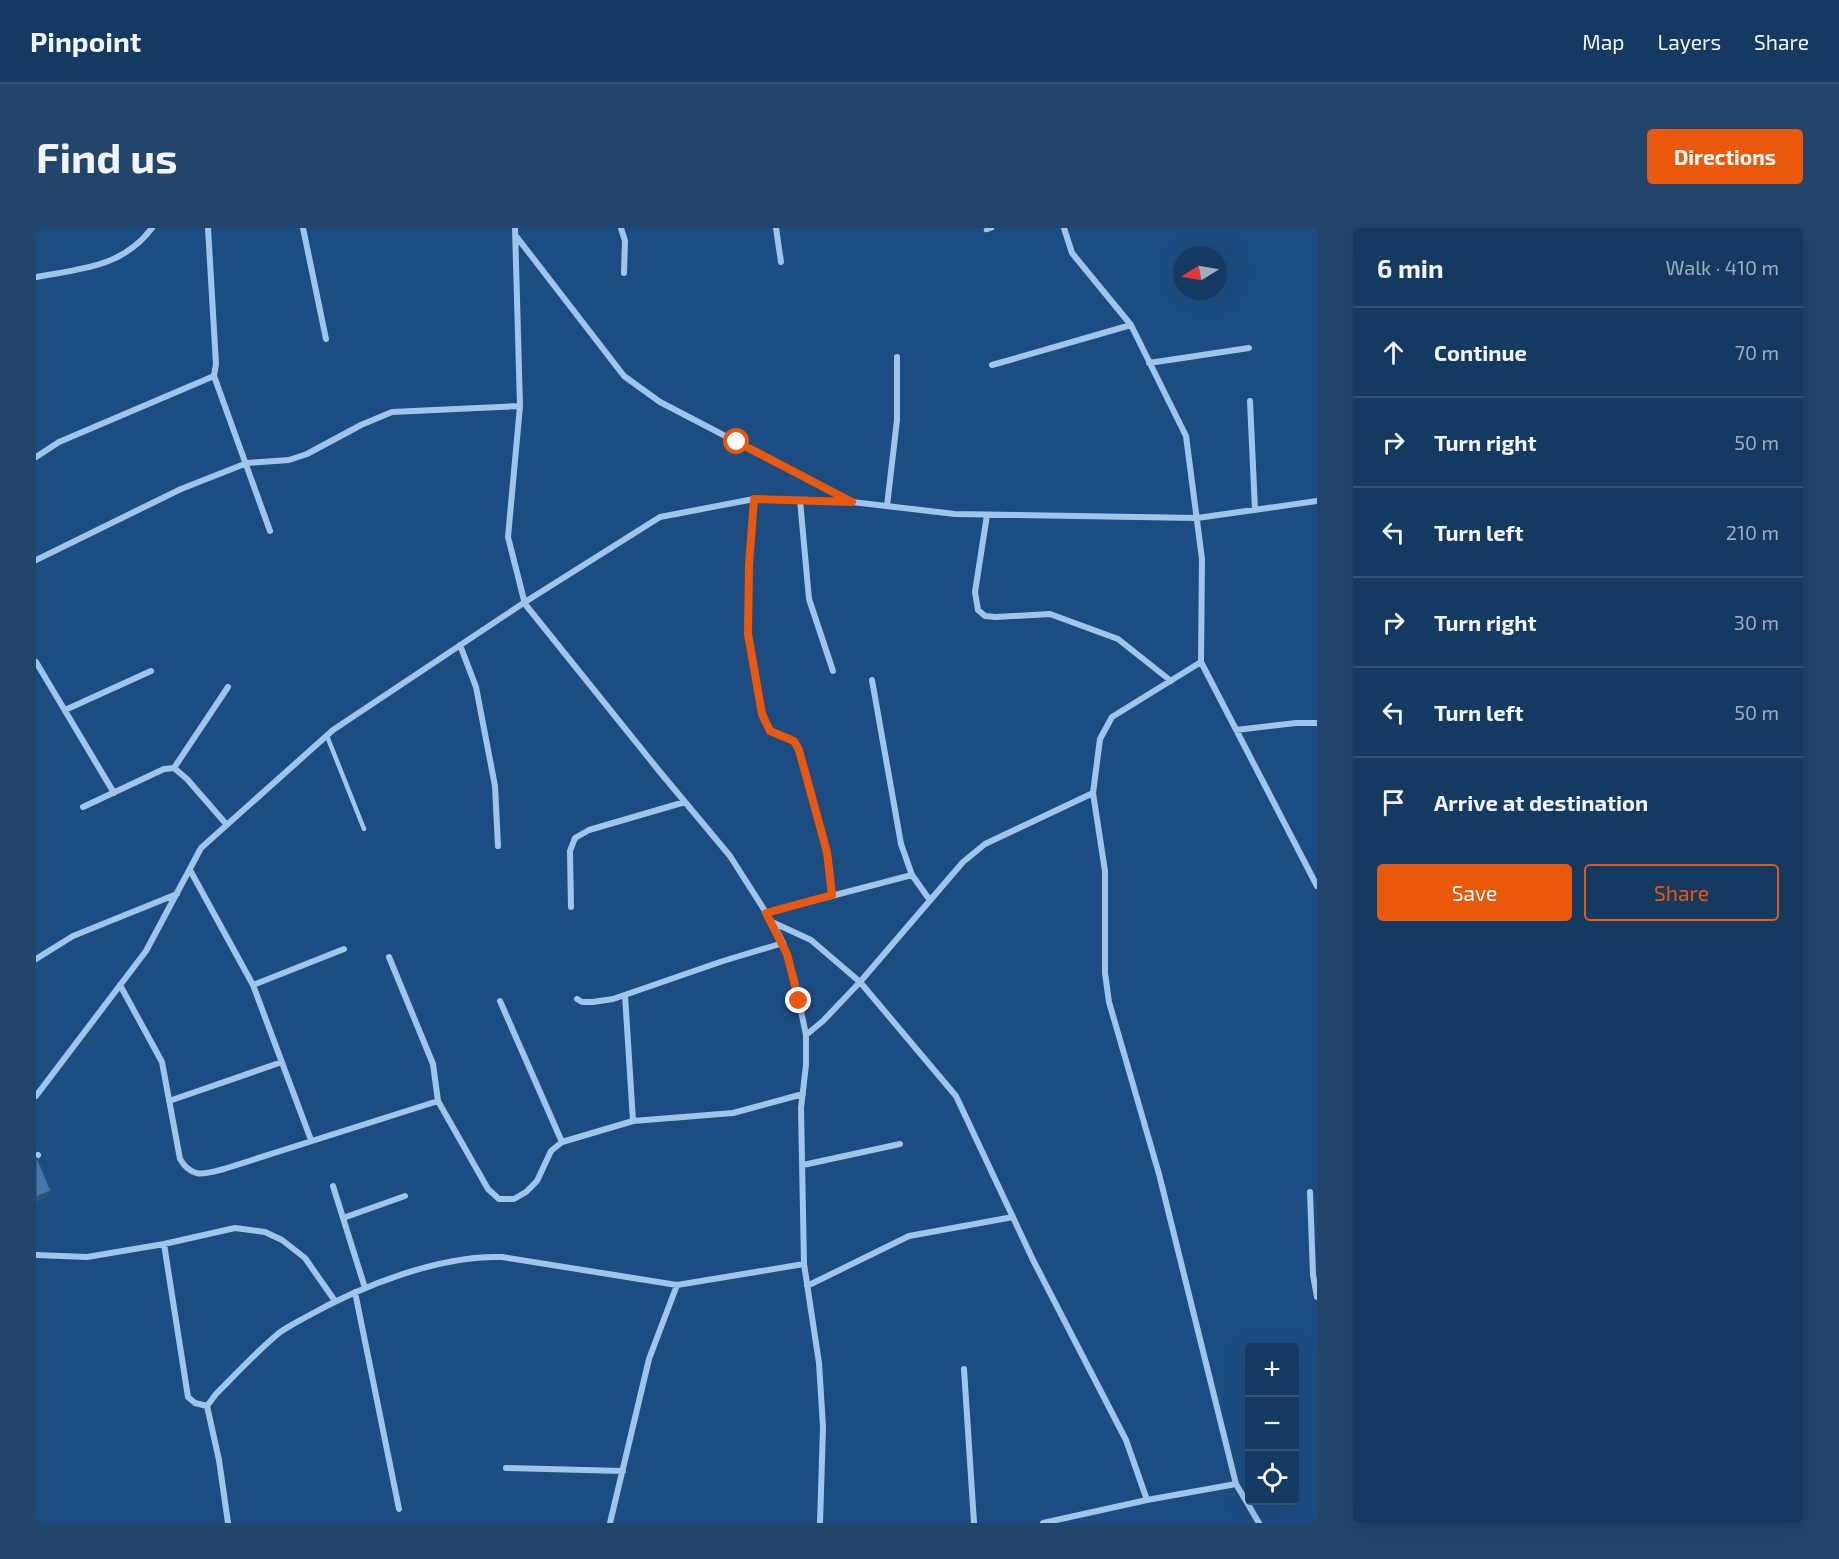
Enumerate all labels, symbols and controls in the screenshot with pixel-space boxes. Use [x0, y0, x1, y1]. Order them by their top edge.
text: Pinpoint [30, 24, 141, 58]
text: Map [1582, 29, 1624, 54]
text: Layers [1657, 29, 1721, 54]
text: Share [1754, 29, 1809, 54]
button: Directions [1647, 129, 1803, 184]
text: Find us [36, 131, 178, 181]
north arrow [1173, 246, 1227, 300]
text: 6 min [1377, 252, 1444, 283]
text: Walk · 410 m [1665, 255, 1779, 279]
icon: ahead [1377, 336, 1410, 369]
text: Continue [1434, 339, 1527, 365]
text: 70 m [1735, 340, 1779, 364]
icon: right [1377, 426, 1410, 459]
route start [723, 428, 749, 454]
text: Turn right [1434, 429, 1536, 455]
text: 50 m [1734, 430, 1779, 454]
icon: left [1377, 516, 1410, 549]
text: Turn left [1434, 519, 1523, 545]
text: 210 m [1726, 520, 1779, 544]
icon: right [1377, 606, 1410, 639]
text: Turn right [1434, 609, 1536, 635]
text: 30 m [1734, 610, 1779, 634]
icon: left [1377, 696, 1410, 729]
text: Turn left [1434, 699, 1523, 725]
text: 50 m [1734, 700, 1779, 724]
icon: arrive [1377, 786, 1410, 819]
text: Arrive at destination [1434, 789, 1648, 815]
button: Save [1377, 864, 1572, 921]
button: Share [1584, 864, 1779, 921]
route end [785, 987, 811, 1013]
map controls [1245, 1343, 1299, 1505]
button: + [1245, 1343, 1299, 1397]
button: − [1245, 1397, 1299, 1451]
button: locate [1245, 1451, 1299, 1505]

